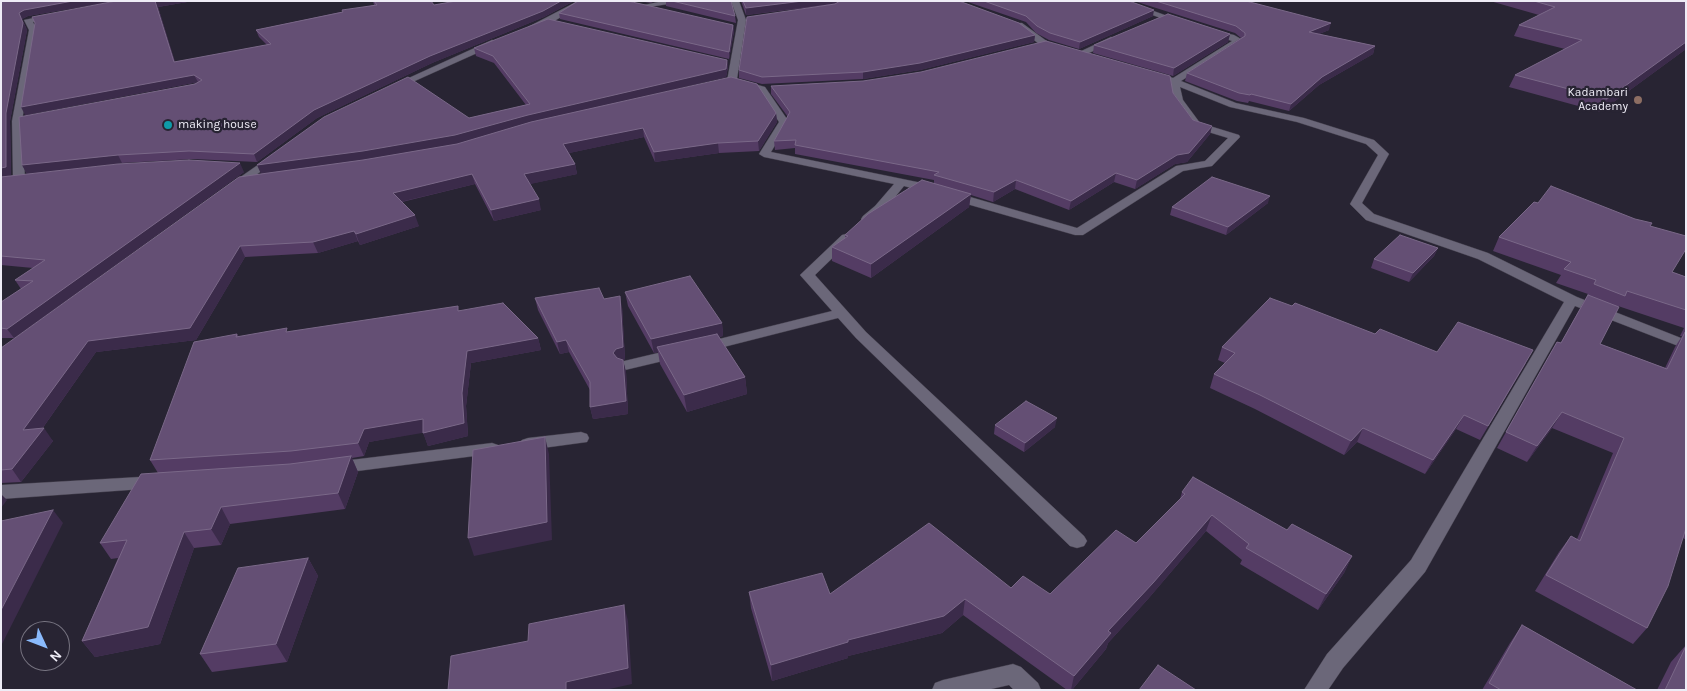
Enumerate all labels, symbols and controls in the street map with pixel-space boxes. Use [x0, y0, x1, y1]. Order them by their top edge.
place label: Kadambari Academy [1568, 86, 1628, 114]
marker: Kadambari Academy [1632, 94, 1644, 106]
place label: making house [178, 118, 257, 132]
marker: making house [162, 119, 174, 131]
north arrow [20, 621, 70, 671]
text: N [46, 646, 65, 665]

